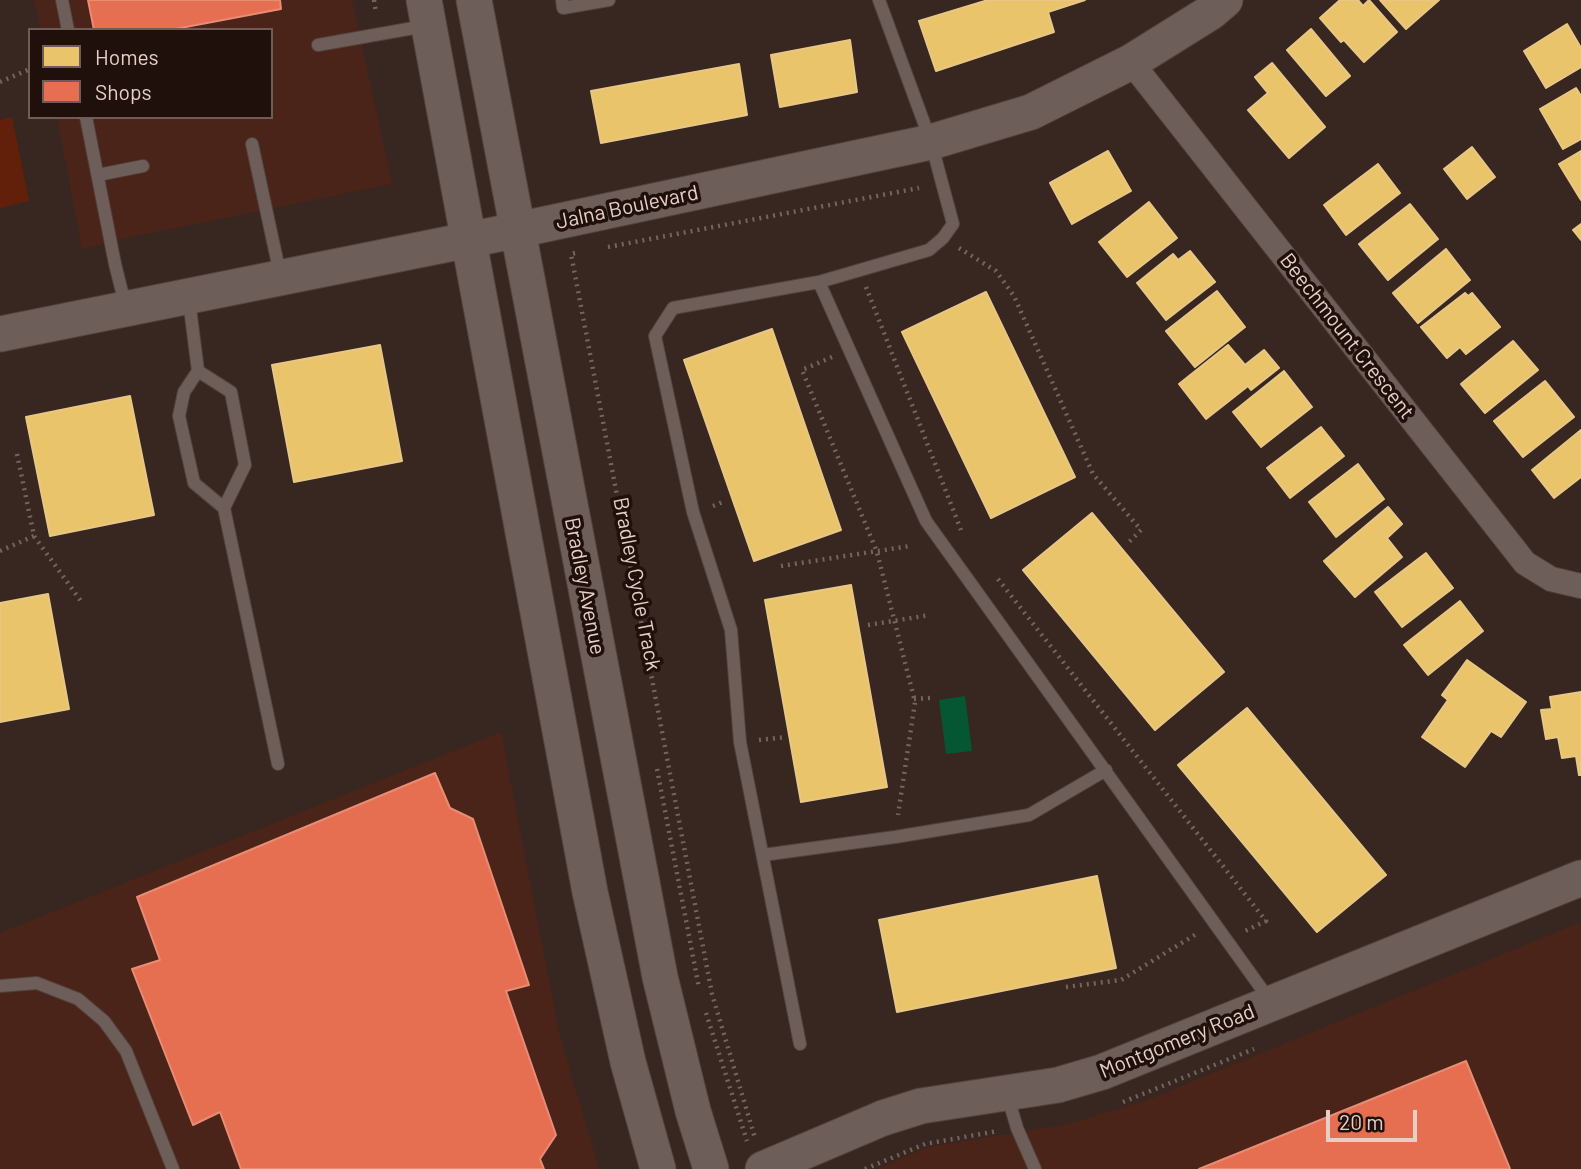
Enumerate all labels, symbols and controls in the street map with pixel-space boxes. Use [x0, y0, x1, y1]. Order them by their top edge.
legend [28, 28, 273, 119]
text: Homes [95, 44, 159, 69]
text: Shops [95, 79, 152, 104]
street label: Jalna Boulevard [553, 180, 701, 234]
street label: Beechmount Crescent [1274, 248, 1420, 424]
street label: Bradley Cycle Track [608, 495, 666, 673]
street label: Bradley Avenue [559, 515, 611, 657]
street label: Montgomery Road [1096, 998, 1258, 1084]
scale bar [1329, 1096, 1420, 1140]
text: 20 m [1339, 1109, 1384, 1134]

